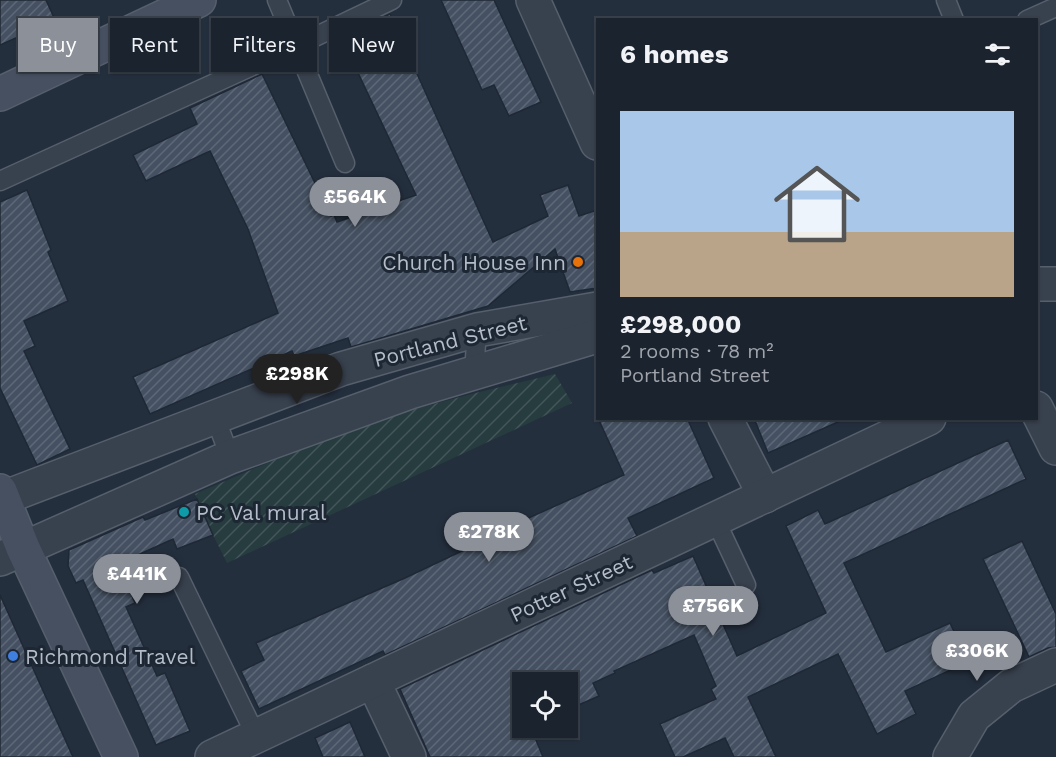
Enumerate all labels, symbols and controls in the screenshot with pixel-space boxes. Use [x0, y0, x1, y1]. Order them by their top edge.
chip: Buy [18, 18, 98, 72]
chip: Rent [110, 18, 199, 72]
chip: Filters [211, 18, 317, 72]
chip: New [329, 18, 416, 72]
icon: filters [981, 38, 1014, 71]
text: 6 homes [620, 39, 729, 69]
icon: home [763, 150, 871, 258]
pin: £564K [313, 177, 397, 228]
text: £564K [323, 184, 387, 208]
place label: Church House Inn [382, 250, 566, 275]
marker: Church House Inn [571, 255, 585, 269]
text: £298,000 [620, 309, 741, 339]
street label: Portland Street [371, 310, 529, 372]
text: 2 rooms · 78 m² [620, 339, 774, 363]
pin: £298K [255, 354, 339, 405]
text: £298K [265, 361, 329, 385]
text: Portland Street [620, 363, 769, 387]
place label: PC Val mural [196, 500, 327, 525]
marker: PC Val mural [177, 505, 191, 519]
pin: £278K [447, 512, 531, 563]
text: £278K [458, 519, 520, 543]
street label: Potter Street [506, 549, 636, 627]
pin: £441K [95, 554, 179, 605]
text: £441K [107, 561, 167, 585]
pin: £756K [671, 586, 755, 637]
text: £756K [682, 593, 744, 617]
pin: £306K [935, 631, 1019, 682]
text: £306K [945, 638, 1009, 662]
place label: Richmond Travel [25, 644, 196, 669]
marker: Richmond Travel [6, 649, 20, 663]
map controls [512, 672, 578, 738]
button: locate [512, 672, 578, 738]

